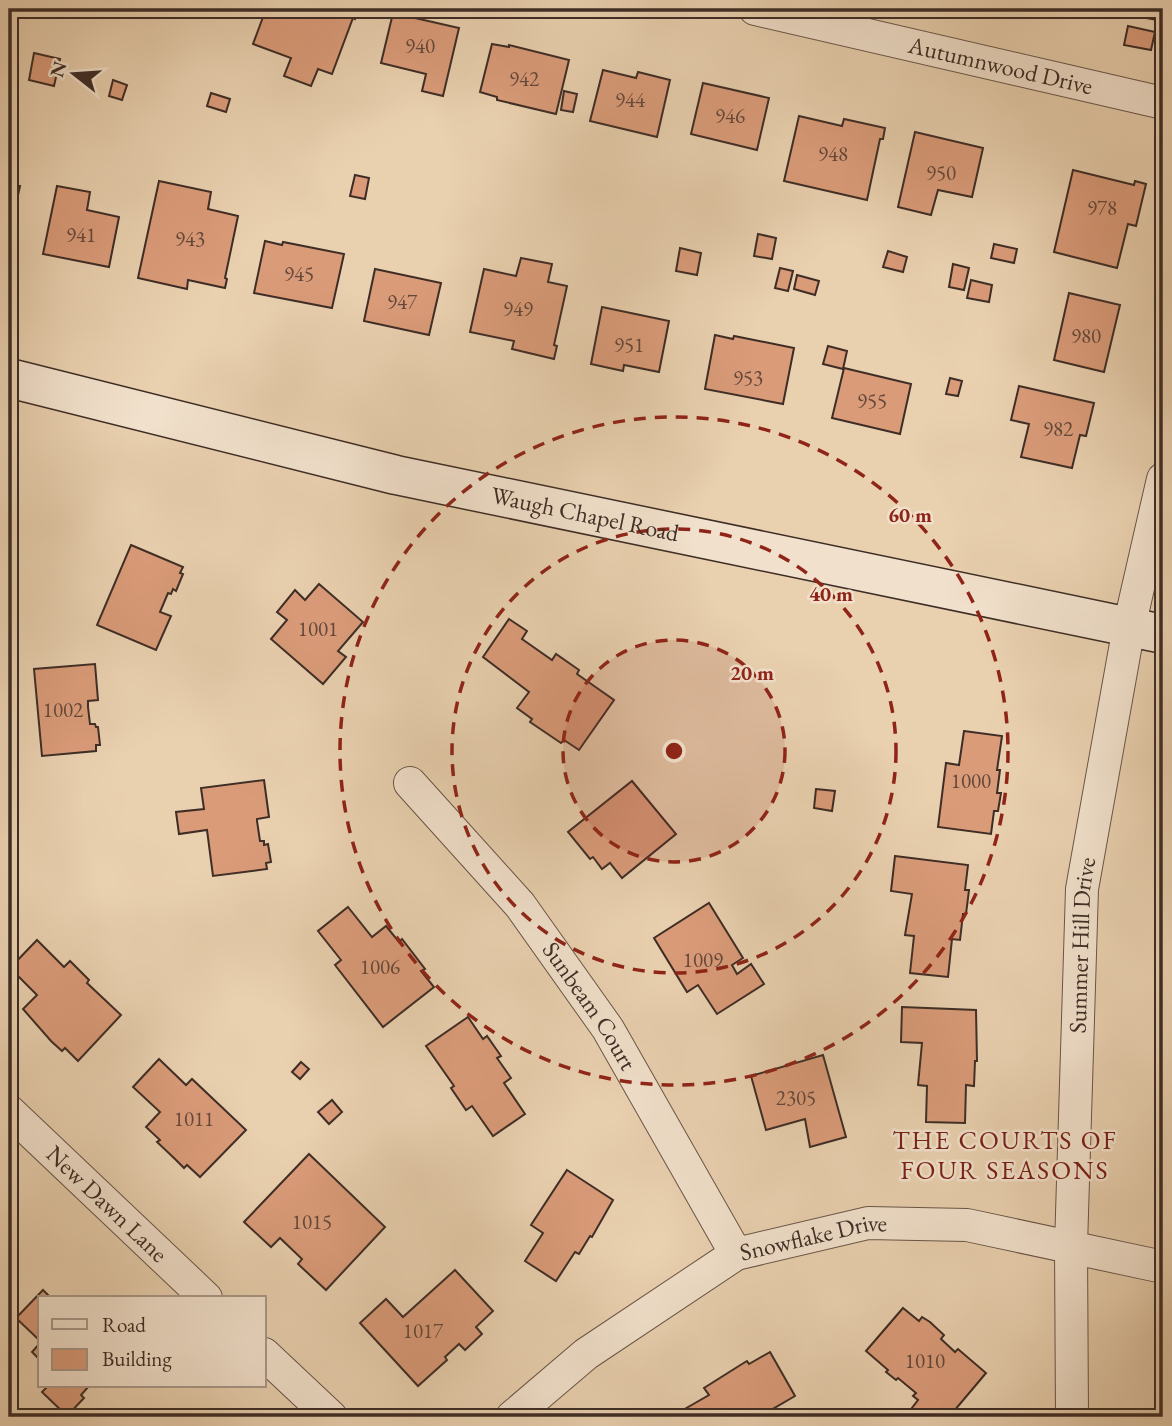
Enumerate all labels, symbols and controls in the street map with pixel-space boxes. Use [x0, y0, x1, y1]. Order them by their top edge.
street label: Autumnwood Drive [905, 29, 1096, 101]
house number: 940 [405, 32, 435, 59]
north arrow [38, 38, 108, 108]
text: N [44, 58, 73, 80]
house number: 942 [509, 65, 539, 92]
house number: 944 [615, 86, 646, 113]
house number: 946 [715, 102, 745, 129]
house number: 948 [818, 140, 848, 167]
house number: 950 [926, 159, 956, 186]
house number: 978 [1087, 194, 1117, 221]
house number: 941 [66, 221, 96, 248]
house number: 943 [175, 225, 205, 252]
house number: 945 [284, 260, 314, 287]
house number: 947 [387, 288, 418, 315]
house number: 949 [503, 295, 533, 322]
house number: 980 [1071, 322, 1101, 349]
house number: 951 [614, 331, 644, 358]
house number: 953 [733, 364, 763, 391]
house number: 955 [857, 387, 887, 414]
house number: 982 [1043, 415, 1073, 442]
street label: Waugh Chapel Road [488, 479, 683, 548]
text: 60 m [888, 501, 932, 528]
text: 40 m [809, 580, 853, 607]
house number: 1001 [298, 615, 338, 642]
text: 20 m [730, 659, 774, 686]
house number: 1002 [43, 696, 83, 723]
centre of rings [662, 739, 686, 763]
house number: 1000 [951, 767, 991, 794]
street label: Summer Hill Drive [1062, 855, 1102, 1034]
street label: Sunbeam Court [536, 935, 644, 1076]
house number: 1009 [683, 946, 723, 973]
house number: 1006 [360, 953, 400, 980]
house number: 2305 [776, 1084, 816, 1111]
house number: 1011 [174, 1105, 214, 1132]
district label: THE COURTS OF FOUR SEASONS [892, 1123, 1118, 1187]
street label: New Dawn Lane [40, 1138, 175, 1269]
street label: Snowflake Drive [737, 1207, 887, 1268]
house number: 1015 [292, 1208, 332, 1235]
legend [38, 1296, 266, 1388]
text: Road [102, 1311, 146, 1338]
house number: 1017 [403, 1317, 444, 1344]
text: Building [102, 1345, 172, 1372]
house number: 1010 [905, 1347, 945, 1374]

